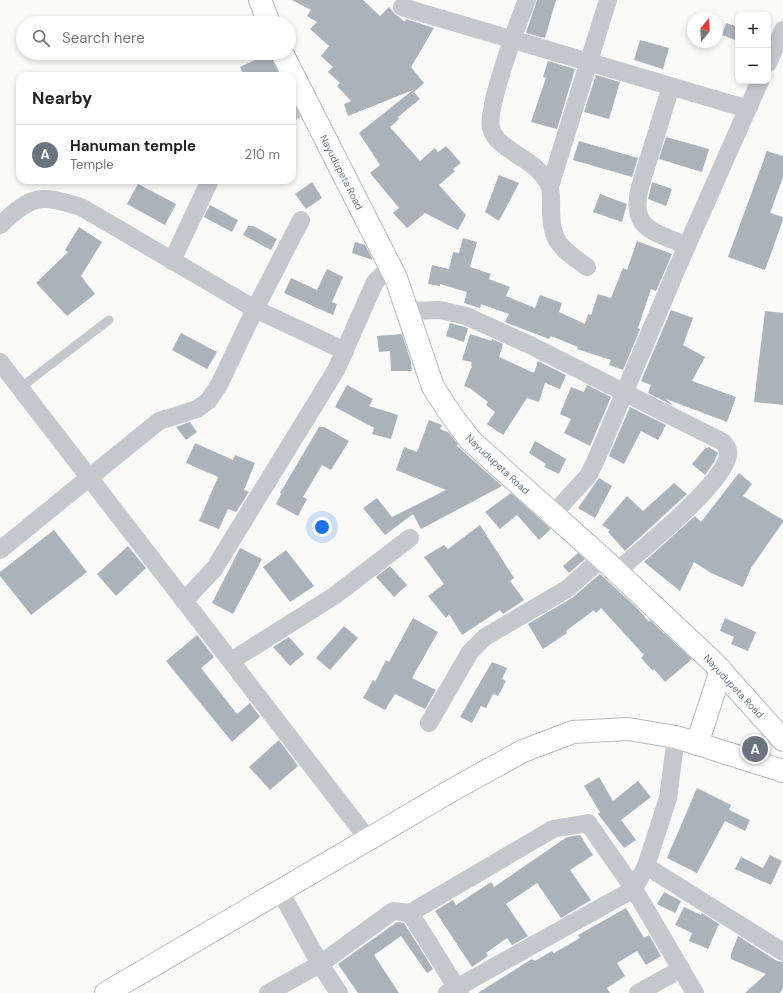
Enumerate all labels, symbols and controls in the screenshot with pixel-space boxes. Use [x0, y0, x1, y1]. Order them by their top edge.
north arrow [687, 12, 723, 48]
map controls [735, 12, 771, 84]
button: + [735, 12, 771, 48]
search box [16, 16, 296, 60]
icon: search [30, 27, 52, 49]
text: Search here [62, 28, 145, 48]
button: − [735, 48, 771, 84]
text: Nearby [32, 87, 92, 109]
street label: Nayudupeta Road [317, 132, 366, 212]
text: Hanuman temple [70, 136, 196, 156]
text: A [40, 146, 50, 163]
text: 210 m [245, 146, 280, 163]
text: Temple [70, 156, 114, 173]
street label: Nayudupeta Road [463, 431, 532, 497]
your location [312, 517, 332, 537]
street label: Nayudupeta Road [701, 652, 767, 721]
pin: A [742, 734, 768, 764]

